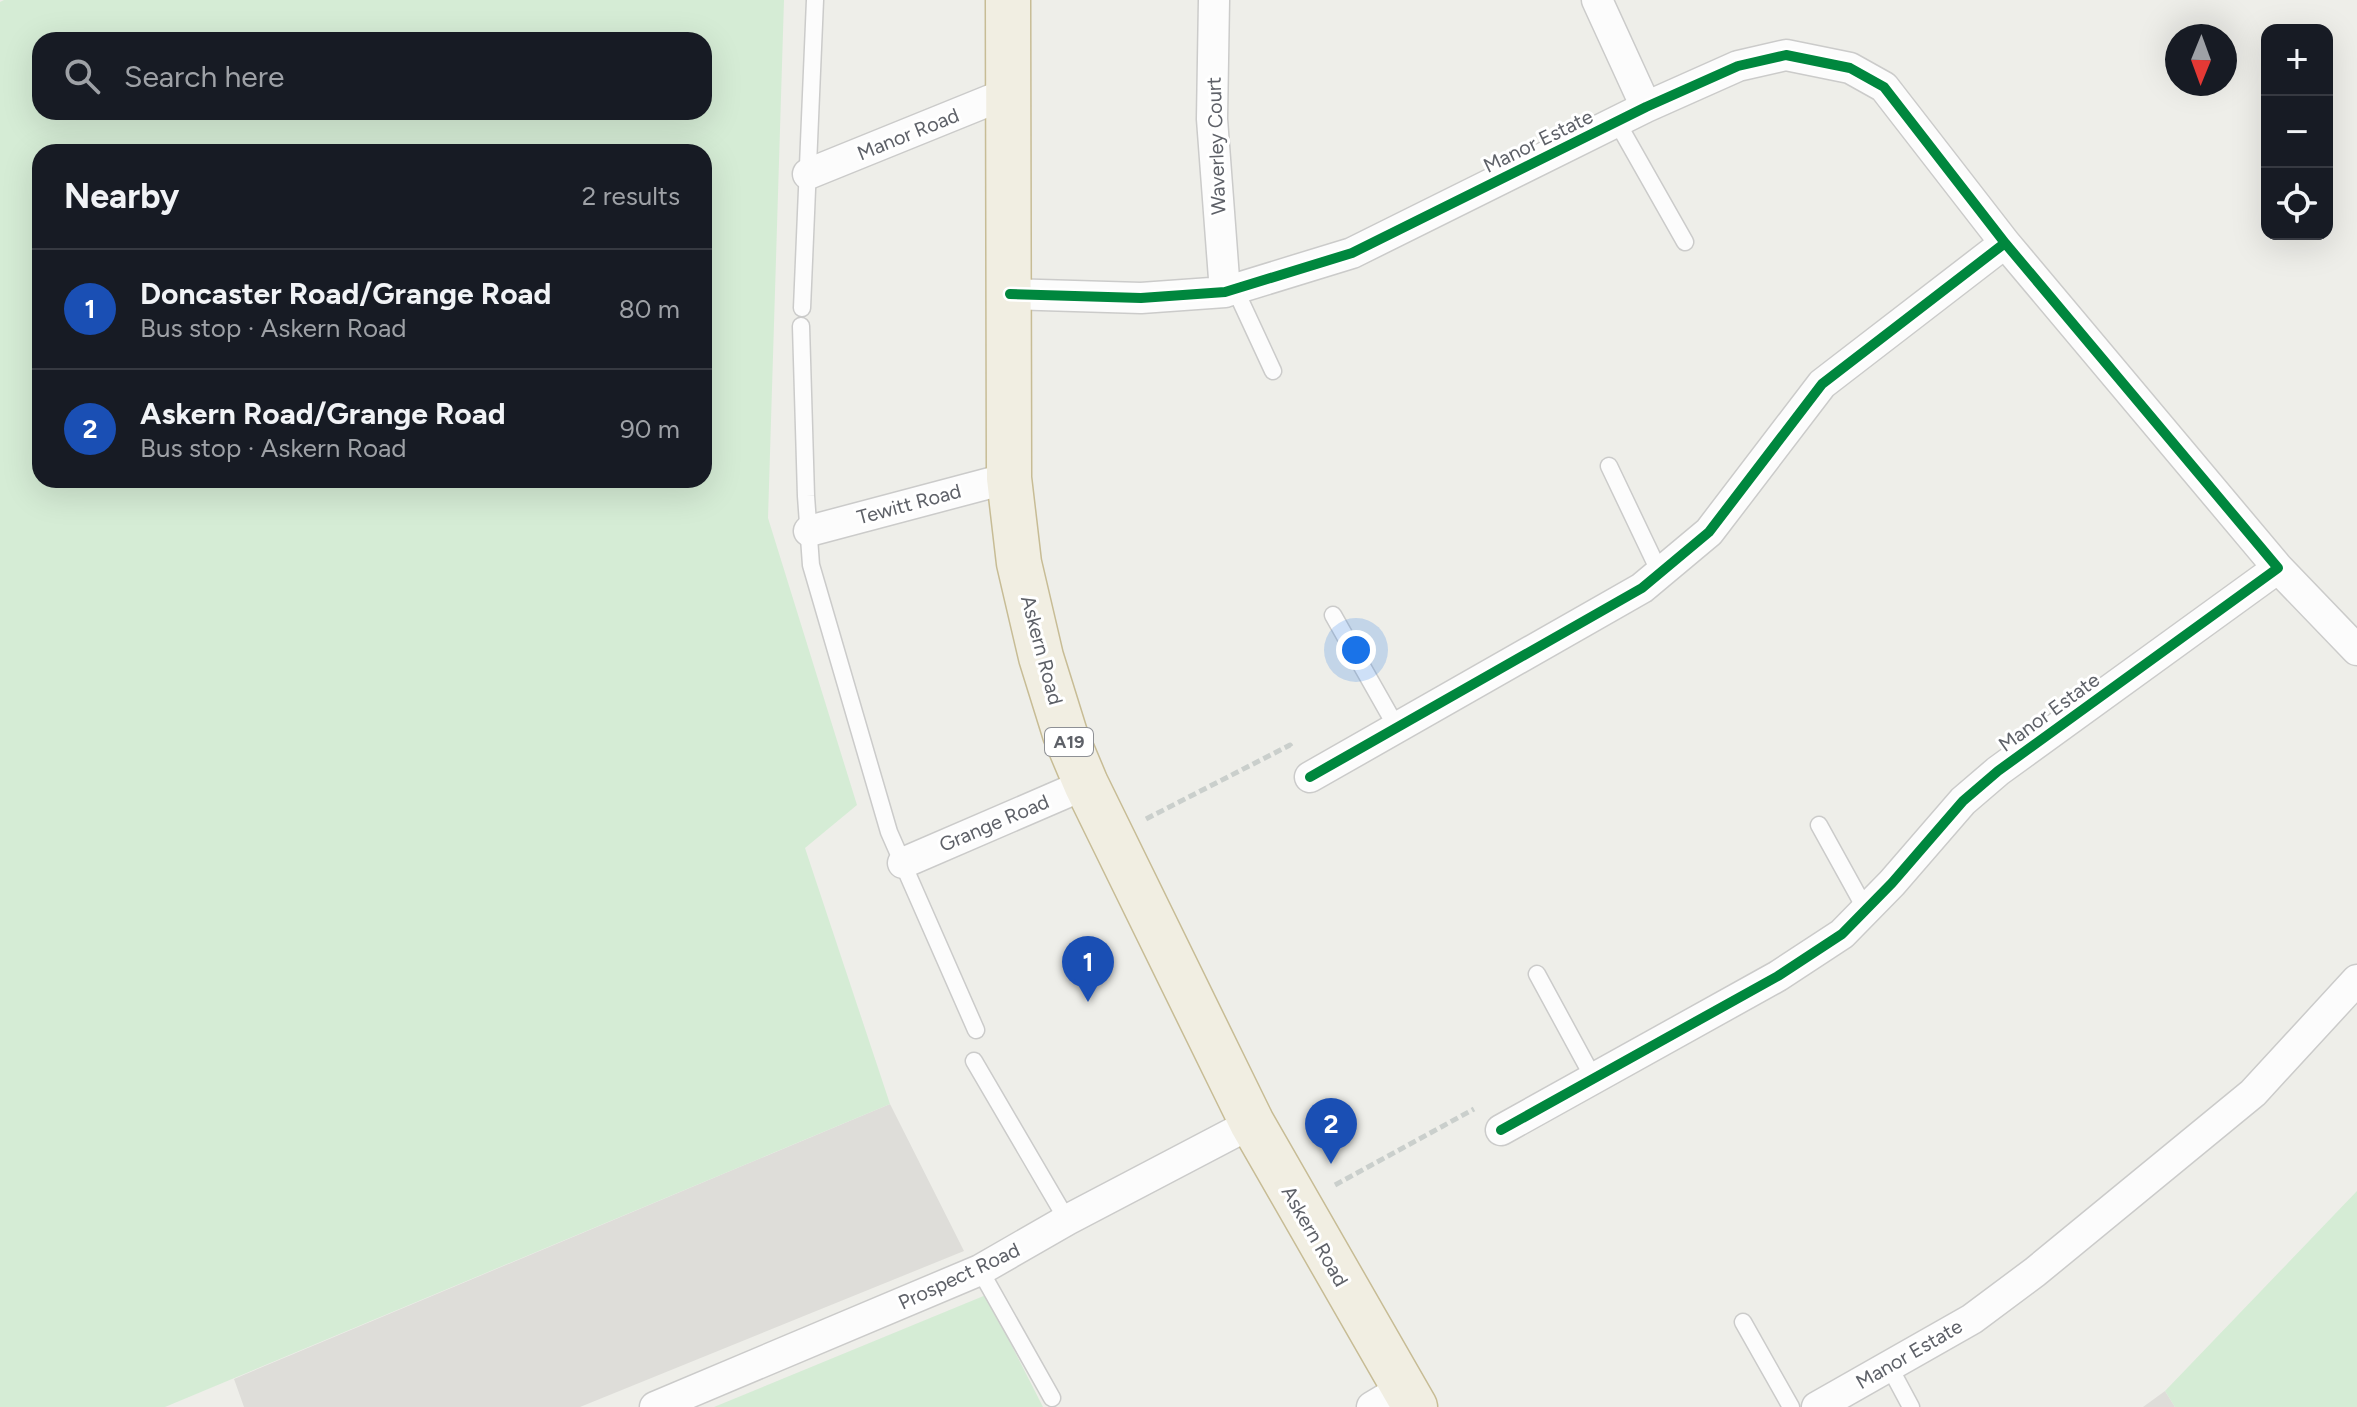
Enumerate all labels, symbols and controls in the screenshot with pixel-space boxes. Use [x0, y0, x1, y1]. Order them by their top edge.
north arrow [2165, 24, 2237, 96]
map controls [2261, 24, 2333, 240]
button: + [2261, 24, 2333, 96]
search box [32, 32, 712, 120]
icon: search [60, 54, 104, 98]
text: Search here [124, 58, 284, 95]
street label: Waverley Court [1202, 76, 1230, 216]
button: − [2261, 96, 2333, 168]
street label: Manor Road [854, 103, 962, 165]
street label: Manor Estate [1479, 104, 1597, 178]
button: locate [2261, 168, 2333, 240]
text: Nearby [64, 176, 179, 217]
text: 2 results [582, 180, 680, 212]
text: Doncaster Road/Grange Road [140, 275, 551, 312]
text: 1 [85, 293, 95, 325]
text: 80 m [619, 293, 680, 325]
text: Bus stop · Askern Road [140, 312, 407, 344]
text: Askern Road/Grange Road [140, 395, 506, 432]
text: 2 [82, 413, 98, 445]
text: 90 m [620, 413, 680, 445]
text: Bus stop · Askern Road [140, 432, 407, 464]
street label: Tewitt Road [854, 479, 964, 529]
street label: Askern Road [1016, 593, 1068, 707]
your location [1336, 630, 1376, 670]
street label: Manor Estate [1994, 667, 2104, 757]
road number: A19 [1045, 728, 1093, 756]
street label: Grange Road [935, 789, 1053, 857]
pin: 1 [1062, 936, 1114, 1002]
pin: 2 [1305, 1098, 1357, 1164]
street label: Askern Road [1277, 1181, 1353, 1291]
street label: Prospect Road [894, 1237, 1024, 1315]
street label: Manor Estate [1852, 1314, 1967, 1394]

